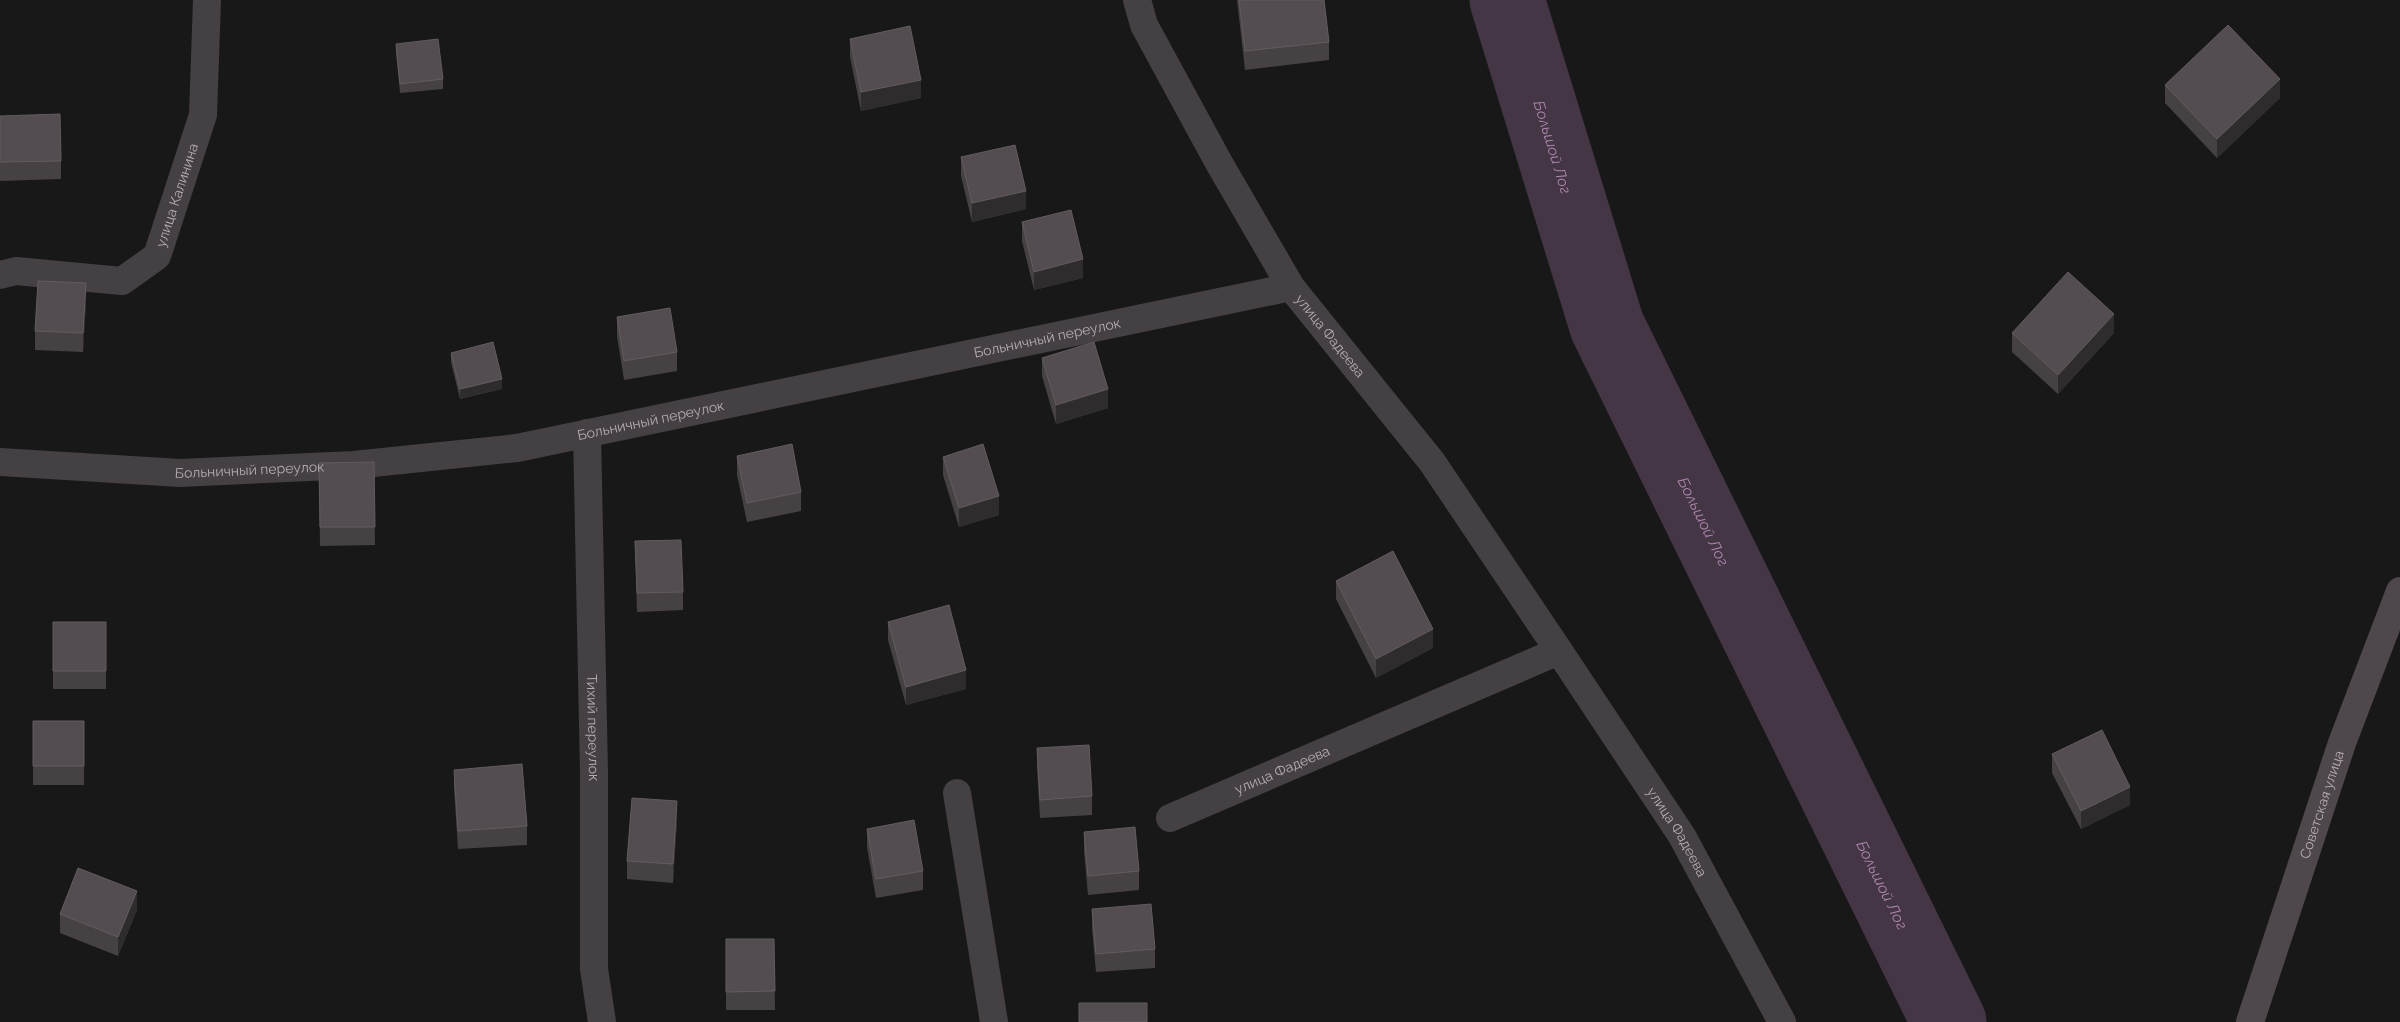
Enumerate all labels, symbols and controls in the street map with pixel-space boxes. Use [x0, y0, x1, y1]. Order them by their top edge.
water label: Большой Лог [1529, 98, 1575, 196]
street label: улица Калинина [152, 141, 201, 249]
street label: улица Фадеева [1292, 291, 1368, 380]
street label: Больничный переулок [972, 315, 1122, 361]
street label: Больничный переулок [576, 397, 726, 443]
street label: Больничный переулок [174, 458, 325, 481]
water label: Большой Лог [1674, 474, 1733, 569]
street label: Тихий переулок [584, 674, 602, 781]
street label: улица Фадеева [1232, 742, 1332, 797]
street label: Советская улица [2296, 748, 2347, 861]
street label: улица Фадеева [1644, 784, 1710, 879]
water label: Большой Лог [1852, 838, 1911, 933]

